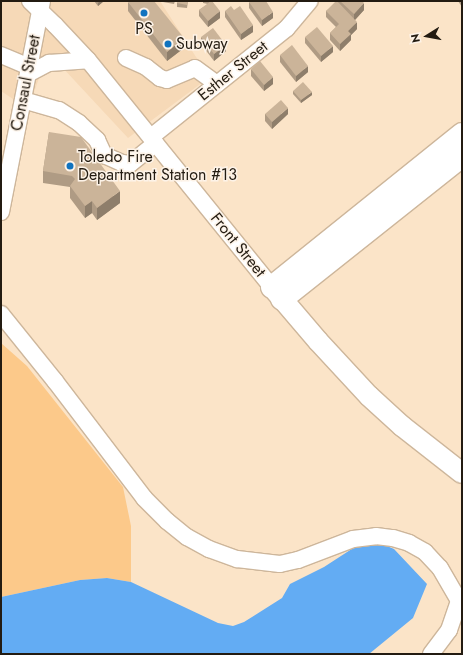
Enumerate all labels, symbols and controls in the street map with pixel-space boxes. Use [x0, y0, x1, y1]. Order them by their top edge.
marker: PS [139, 8, 149, 18]
north arrow [407, 16, 447, 56]
place label: PS [135, 19, 153, 39]
text: N [407, 32, 424, 44]
street label: Consaul Street [7, 33, 45, 133]
place label: Subway [176, 34, 228, 54]
street label: Esther Street [194, 37, 272, 105]
marker: Subway [163, 39, 173, 49]
place label: Toledo Fire Department Station #13 [78, 147, 237, 185]
marker: Toledo Fire Department Station #13 [65, 161, 75, 171]
street label: Front Street [206, 209, 270, 281]

